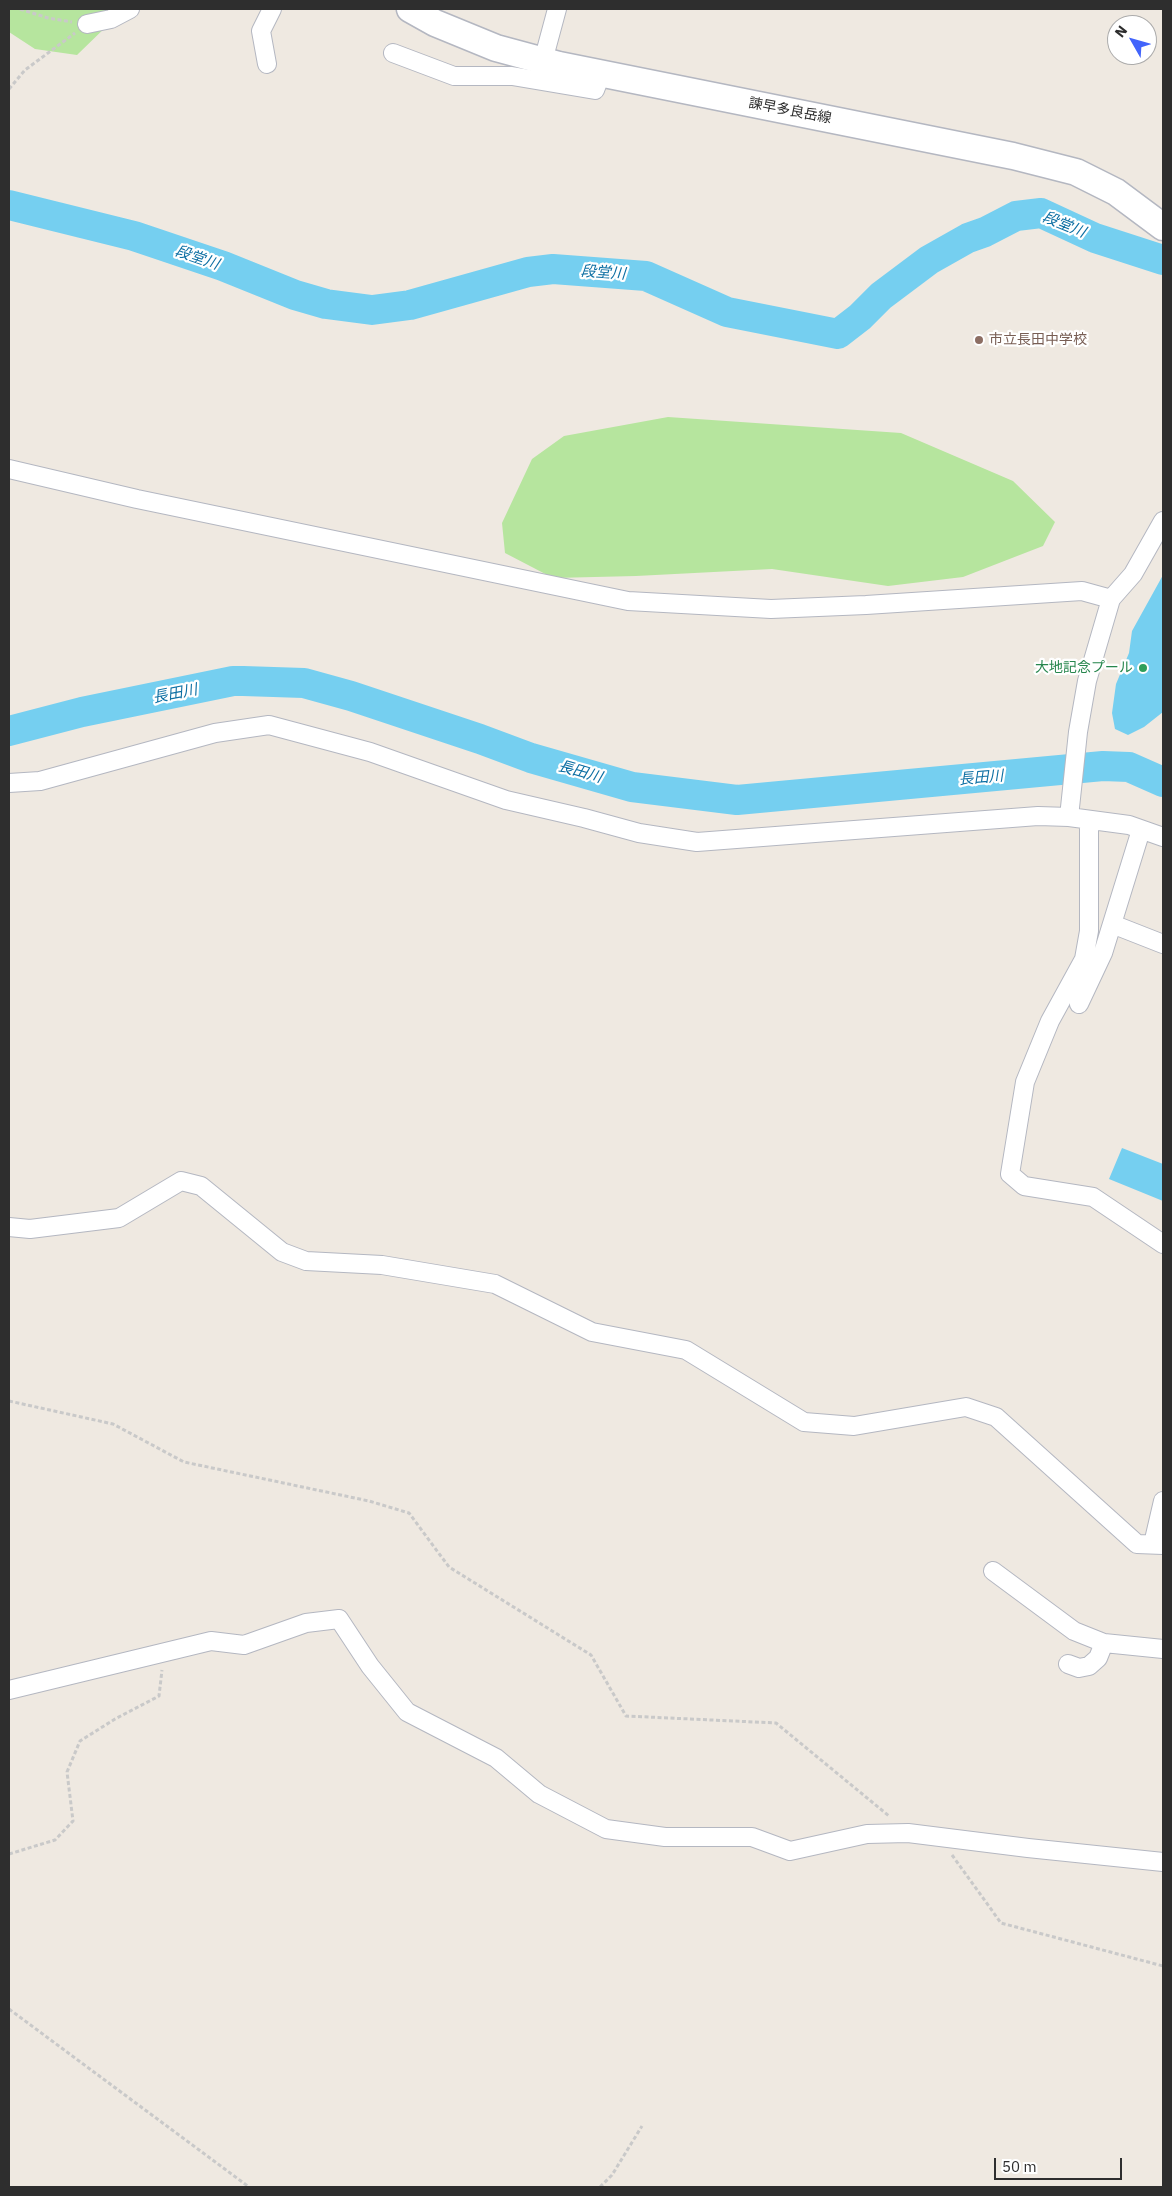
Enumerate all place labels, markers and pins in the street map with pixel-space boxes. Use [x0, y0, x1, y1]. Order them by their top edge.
place label: 市立長田中学校 [989, 332, 1087, 348]
marker: 市立長田中学校 [973, 334, 985, 346]
place label: 大地記念プール [1035, 660, 1133, 676]
marker: 大地記念プール [1137, 662, 1149, 674]

